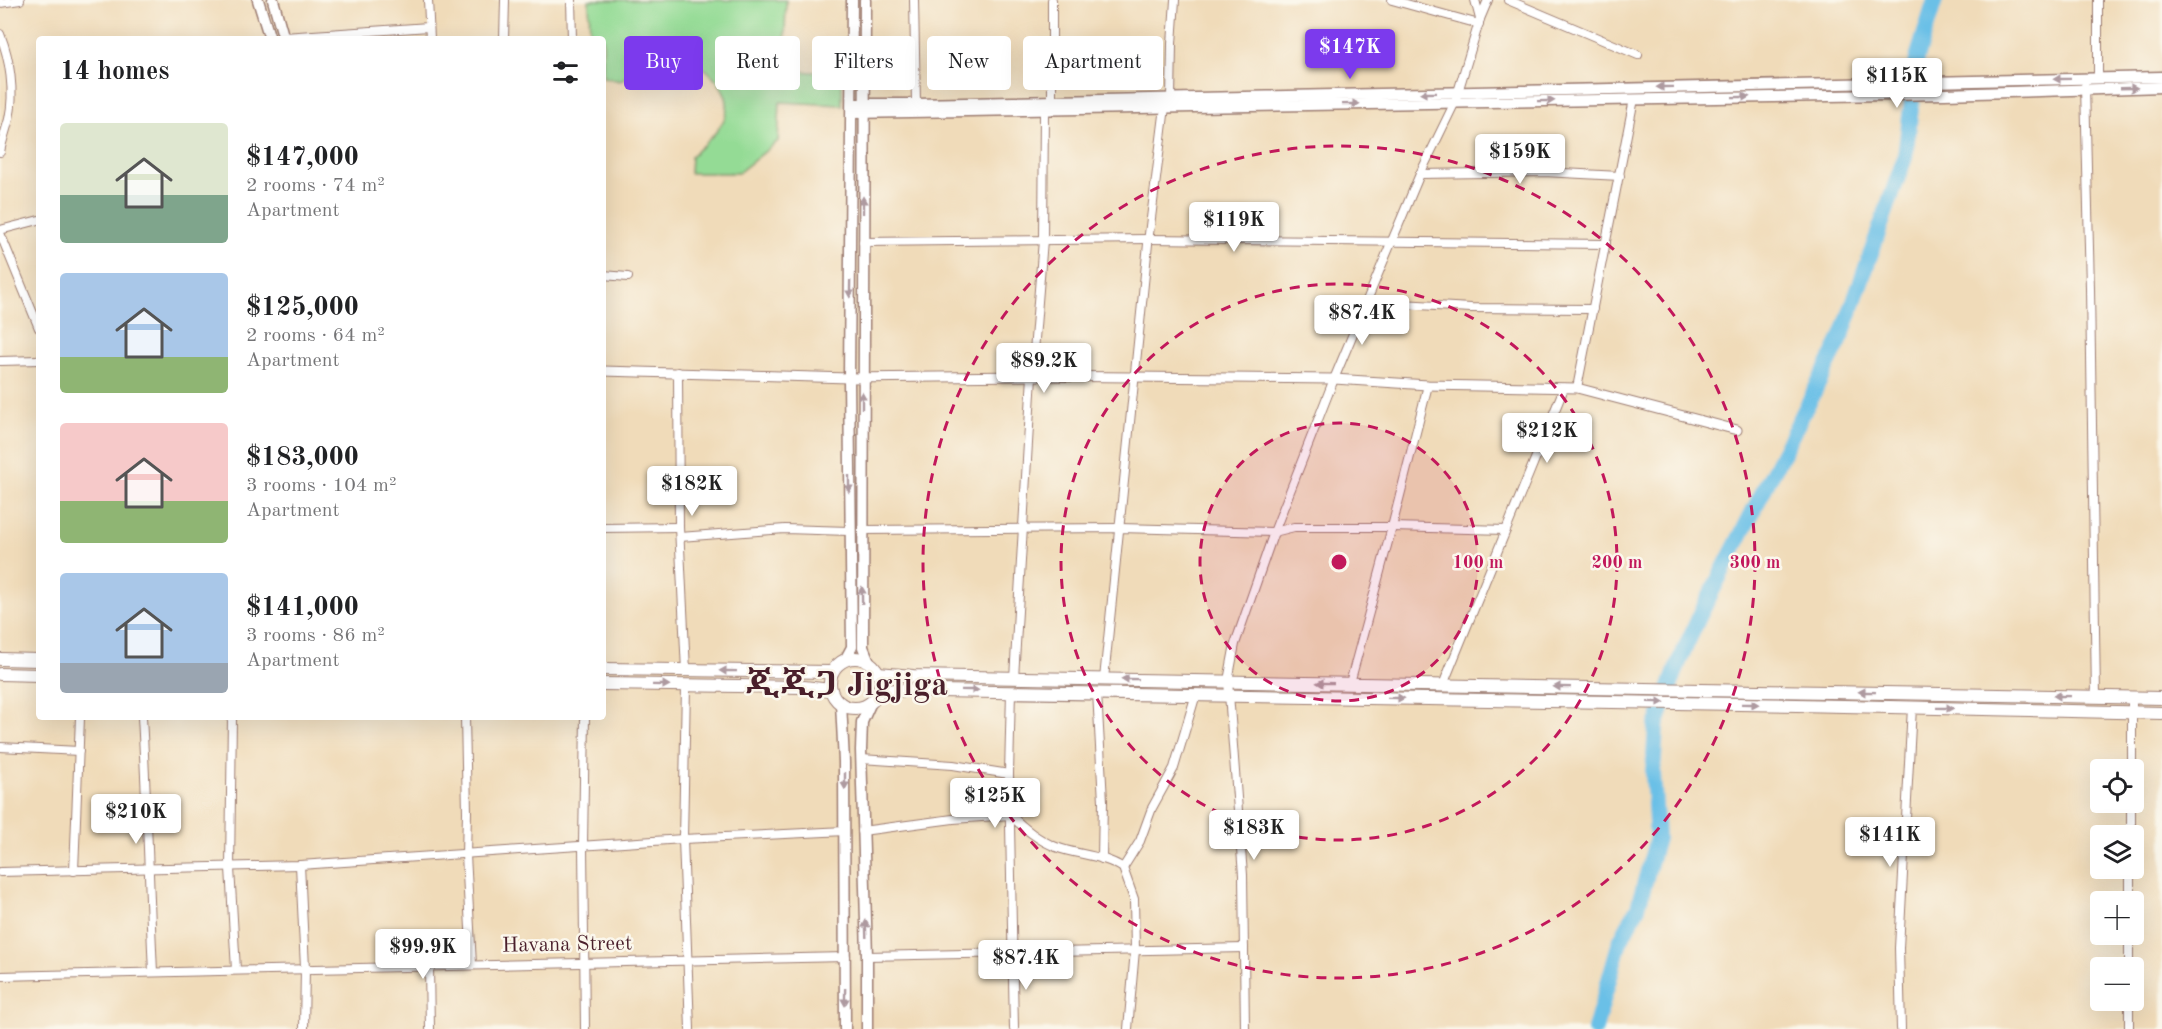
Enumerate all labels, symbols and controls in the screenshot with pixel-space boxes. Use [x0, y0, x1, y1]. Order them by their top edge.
pin: $147K [1308, 29, 1392, 80]
chip: Buy [624, 36, 703, 90]
chip: Rent [715, 36, 800, 90]
chip: Filters [812, 36, 915, 90]
chip: New [927, 36, 1011, 90]
chip: Apartment [1023, 36, 1163, 90]
text: $147K [1319, 38, 1381, 58]
icon: filters [549, 56, 582, 89]
pin: $115K [1855, 58, 1939, 109]
text: 14 homes [60, 59, 169, 85]
text: $115K [1866, 67, 1928, 87]
one-way arrow [2052, 74, 2071, 84]
one-way arrow [1655, 82, 1674, 92]
one-way arrow [2120, 84, 2139, 93]
one-way arrow [1418, 88, 1437, 97]
one-way arrow [1732, 92, 1751, 102]
one-way arrow [1537, 96, 1556, 105]
one-way arrow [1342, 99, 1361, 109]
pin: $159K [1478, 134, 1562, 185]
text: $159K [1489, 143, 1551, 163]
text: $147,000 [246, 145, 359, 171]
icon: home [108, 147, 180, 219]
text: 2 rooms · 74 m² [246, 176, 385, 196]
one-way arrow [858, 196, 868, 215]
text: Apartment [246, 201, 340, 221]
pin: $119K [1192, 202, 1276, 253]
text: $119K [1203, 211, 1265, 231]
one-way arrow [845, 280, 854, 299]
text: $125,000 [246, 295, 359, 321]
pin: $87.4K [1313, 295, 1411, 346]
icon: home [108, 297, 180, 369]
text: $87.4K [1328, 304, 1396, 324]
text: 2 rooms · 64 m² [246, 326, 385, 346]
pin: $89.2K [995, 343, 1093, 394]
text: Apartment [246, 351, 340, 371]
text: $89.2K [1010, 352, 1078, 372]
one-way arrow [857, 391, 867, 410]
pin: $212K [1505, 413, 1589, 464]
text: $212K [1516, 422, 1578, 442]
text: $183,000 [246, 445, 359, 471]
icon: home [108, 447, 180, 519]
pin: $182K [650, 466, 734, 517]
text: $182K [661, 475, 723, 495]
one-way arrow [844, 475, 854, 494]
text: 3 rooms · 104 m² [246, 476, 396, 496]
text: Apartment [246, 501, 340, 521]
centre of rings [1329, 552, 1349, 572]
text: 100 m [1453, 554, 1503, 572]
text: 200 m [1592, 554, 1642, 572]
text: 300 m [1730, 554, 1780, 572]
one-way arrow [857, 586, 867, 605]
text: $141,000 [246, 595, 359, 621]
icon: home [108, 597, 180, 669]
text: 3 rooms · 86 m² [246, 626, 385, 646]
text: Apartment [246, 651, 340, 671]
one-way arrow [718, 666, 737, 676]
district label: ጂጂጋ Jigjiga [746, 667, 948, 703]
one-way arrow [1121, 675, 1140, 684]
one-way arrow [1316, 678, 1335, 687]
one-way arrow [652, 681, 671, 690]
one-way arrow [1553, 682, 1572, 692]
one-way arrow [960, 685, 979, 695]
one-way arrow [1857, 687, 1876, 697]
one-way arrow [2052, 691, 2071, 701]
one-way arrow [1386, 693, 1405, 703]
one-way arrow [1646, 698, 1665, 707]
one-way arrow [1741, 699, 1760, 709]
one-way arrow [1936, 703, 1955, 713]
map controls [2090, 759, 2144, 1011]
button: locate [2090, 759, 2144, 813]
one-way arrow [840, 771, 849, 790]
pin: $125K [953, 778, 1037, 829]
text: $125K [964, 787, 1026, 807]
pin: $210K [94, 794, 178, 845]
text: $210K [105, 803, 167, 823]
pin: $183K [1212, 810, 1296, 861]
pin: $141K [1848, 817, 1932, 868]
text: $183K [1223, 819, 1285, 839]
button: layers [2090, 825, 2144, 879]
text: $141K [1859, 826, 1921, 846]
button: + [2090, 891, 2144, 945]
one-way arrow [861, 919, 871, 938]
pin: $99.9K [374, 929, 472, 980]
street label: Havana Street [502, 933, 632, 957]
text: $99.9K [389, 938, 457, 958]
pin: $87.4K [977, 940, 1075, 991]
text: $87.4K [992, 949, 1060, 969]
button: − [2090, 957, 2144, 1011]
one-way arrow [841, 987, 850, 1006]

